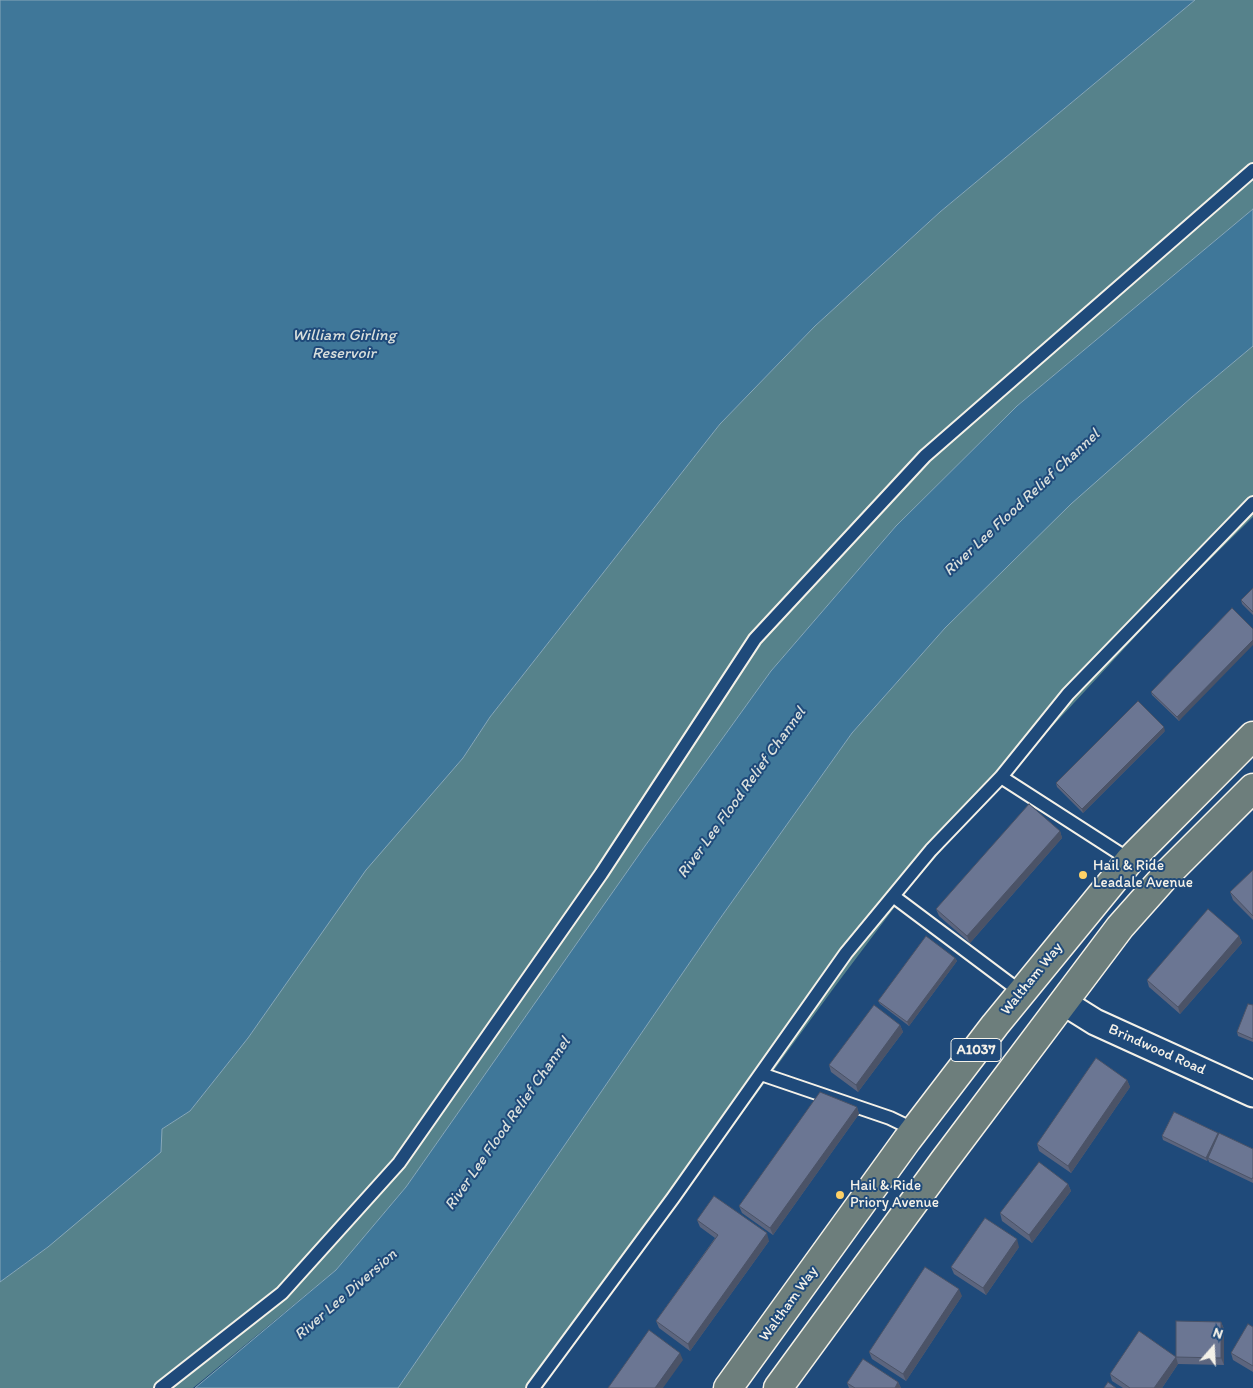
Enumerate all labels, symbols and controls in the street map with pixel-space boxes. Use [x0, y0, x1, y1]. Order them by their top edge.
water label: William Girling Reservoir [292, 326, 396, 364]
water label: River Lee Flood Relief Channel [940, 426, 1104, 580]
water label: River Lee Flood Relief Channel [673, 704, 811, 882]
place label: Hail & Ride Leadale Avenue [1093, 857, 1193, 892]
marker: Hail & Ride Leadale Avenue [1077, 869, 1089, 881]
street label: Waltham Way [997, 939, 1067, 1019]
street label: Brindwood Road [1105, 1020, 1209, 1080]
water label: River Lee Flood Relief Channel [441, 1034, 575, 1214]
road number: A1037 [951, 1038, 1001, 1062]
place label: Hail & Ride Priory Avenue [850, 1177, 939, 1212]
marker: Hail & Ride Priory Avenue [834, 1189, 846, 1201]
water label: River Lee Diversion [291, 1245, 401, 1345]
street label: Waltham Way [756, 1263, 822, 1345]
north arrow [1188, 1323, 1238, 1373]
text: N [1211, 1324, 1225, 1343]

